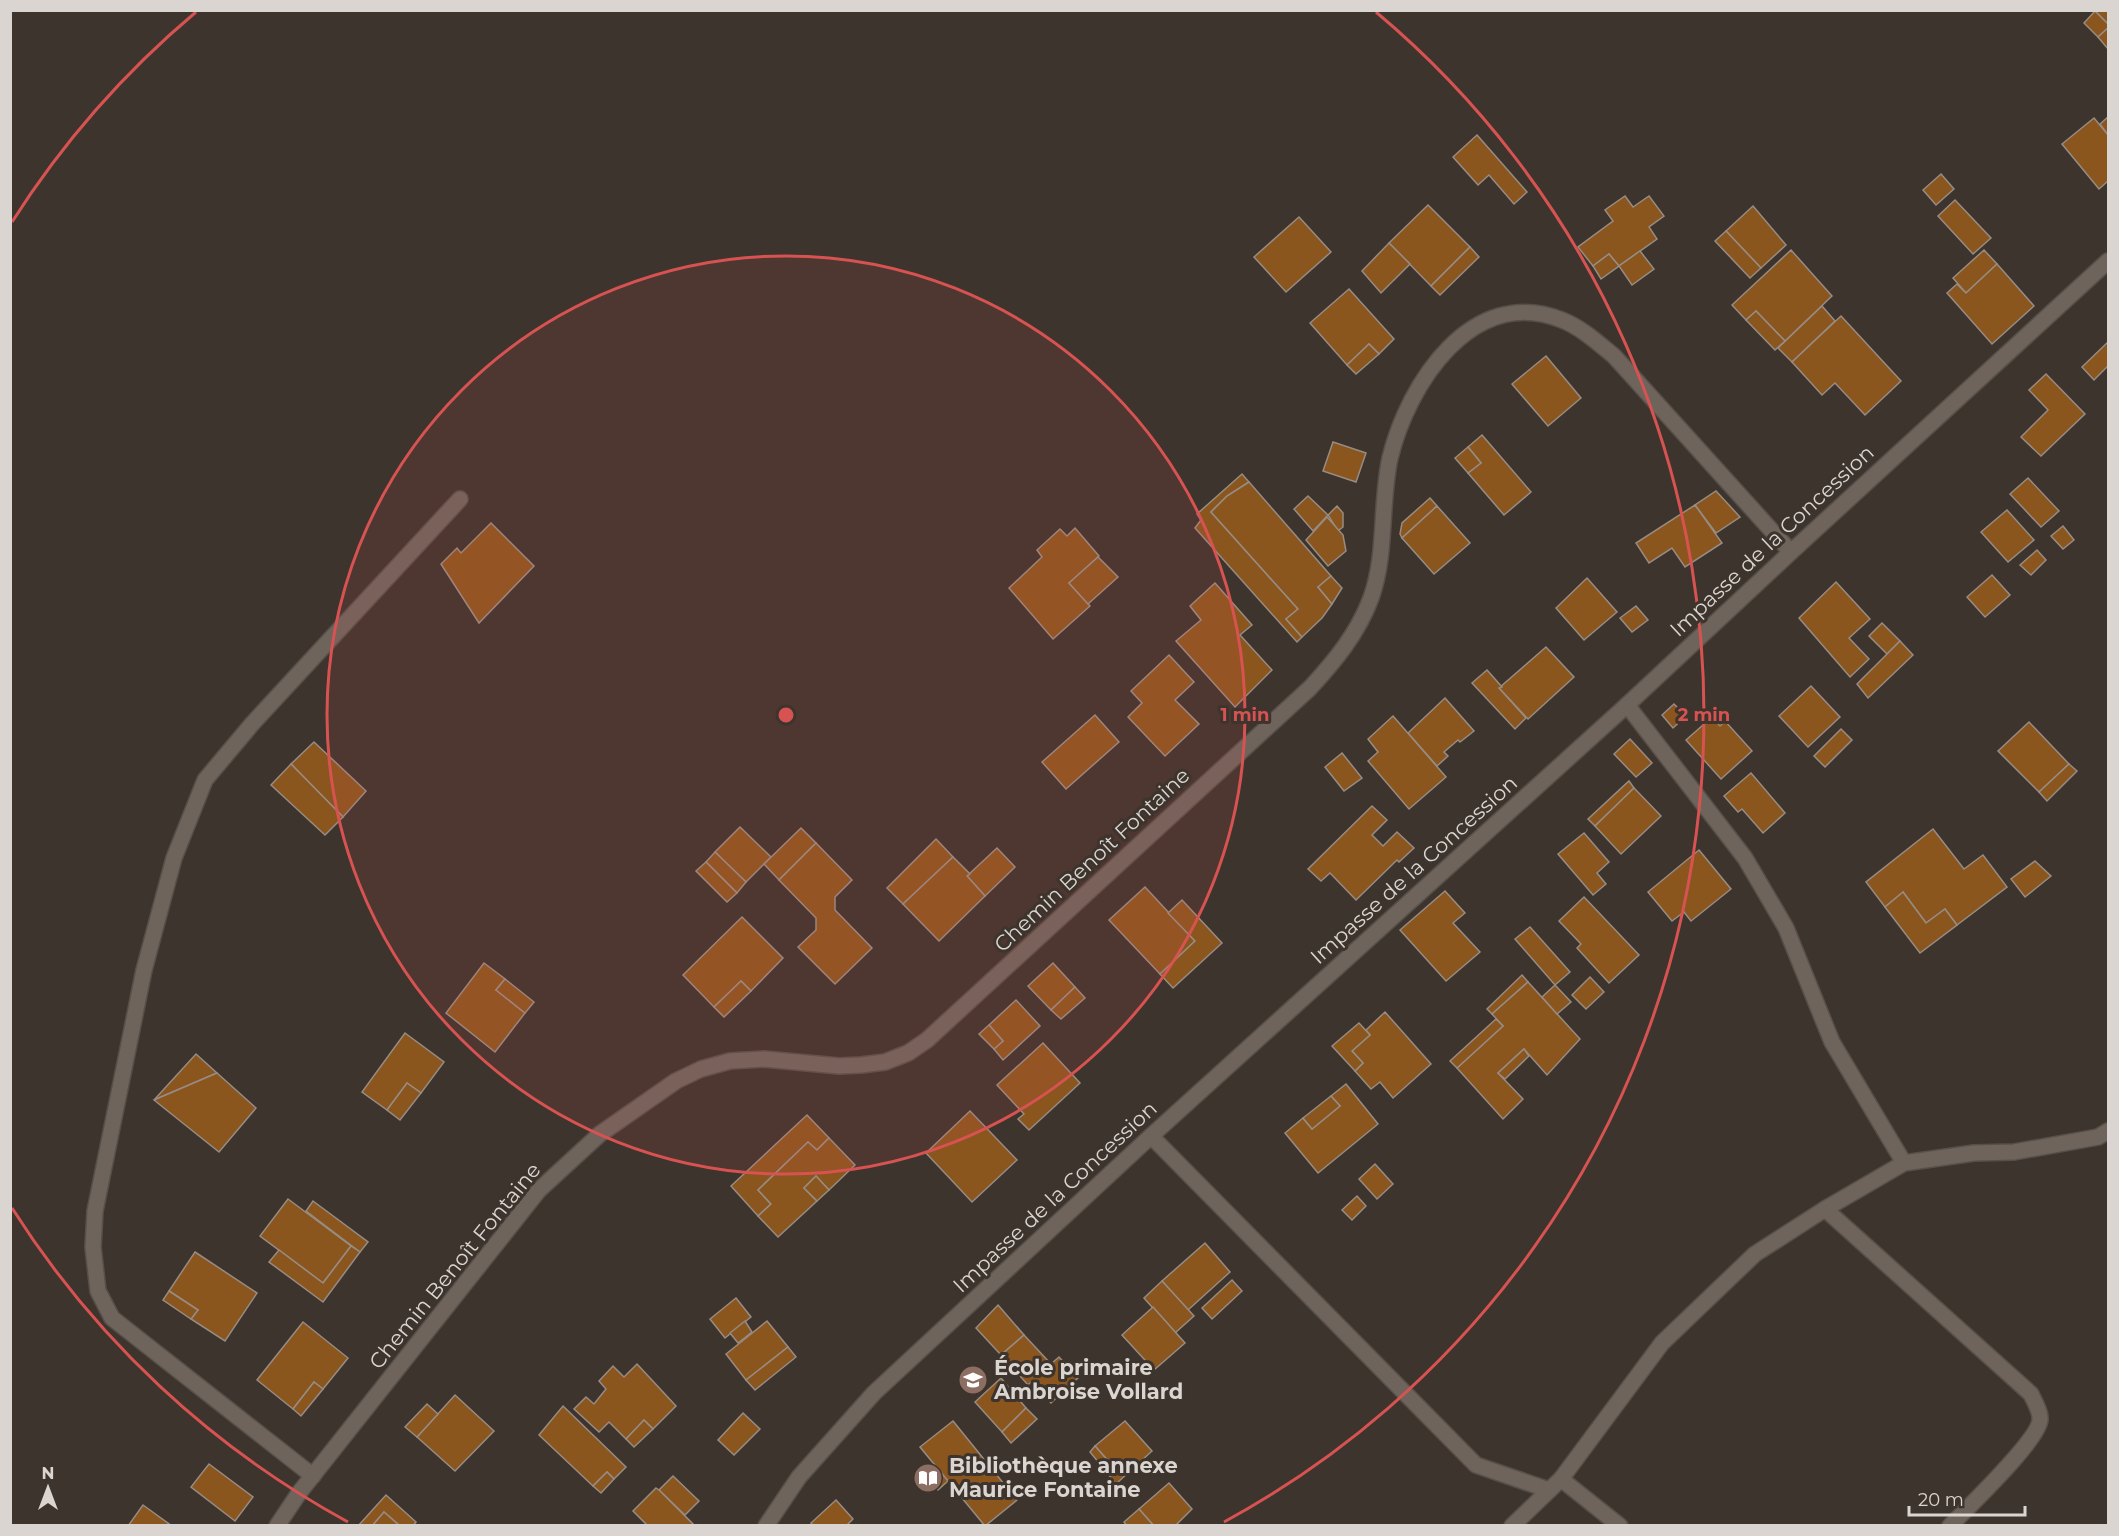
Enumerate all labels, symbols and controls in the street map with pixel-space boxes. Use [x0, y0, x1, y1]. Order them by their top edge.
street label: Impasse de la Concession [1665, 440, 1879, 642]
text: 1 min [1221, 704, 1269, 726]
text: 2 min [1678, 704, 1730, 726]
centre of rings [776, 705, 796, 725]
street label: Chemin Benoît Fontaine [989, 762, 1195, 957]
street label: Impasse de la Concession [1305, 770, 1522, 969]
street label: Impasse de la Concession [948, 1096, 1162, 1298]
street label: Chemin Benoît Fontaine [364, 1158, 546, 1374]
place label: École primaire Ambroise Vollard [993, 1355, 1183, 1404]
school or university icon: École primaire Ambroise Vollard [957, 1364, 989, 1396]
place label: Bibliothèque annexe Maurice Fontaine [949, 1453, 1178, 1502]
north arrow [18, 1458, 78, 1518]
library icon: Bibliothèque annexe Maurice Fontaine [912, 1462, 944, 1494]
text: N [42, 1464, 54, 1483]
scale bar [1909, 1479, 2024, 1517]
text: 20 m [1918, 1489, 1964, 1511]

